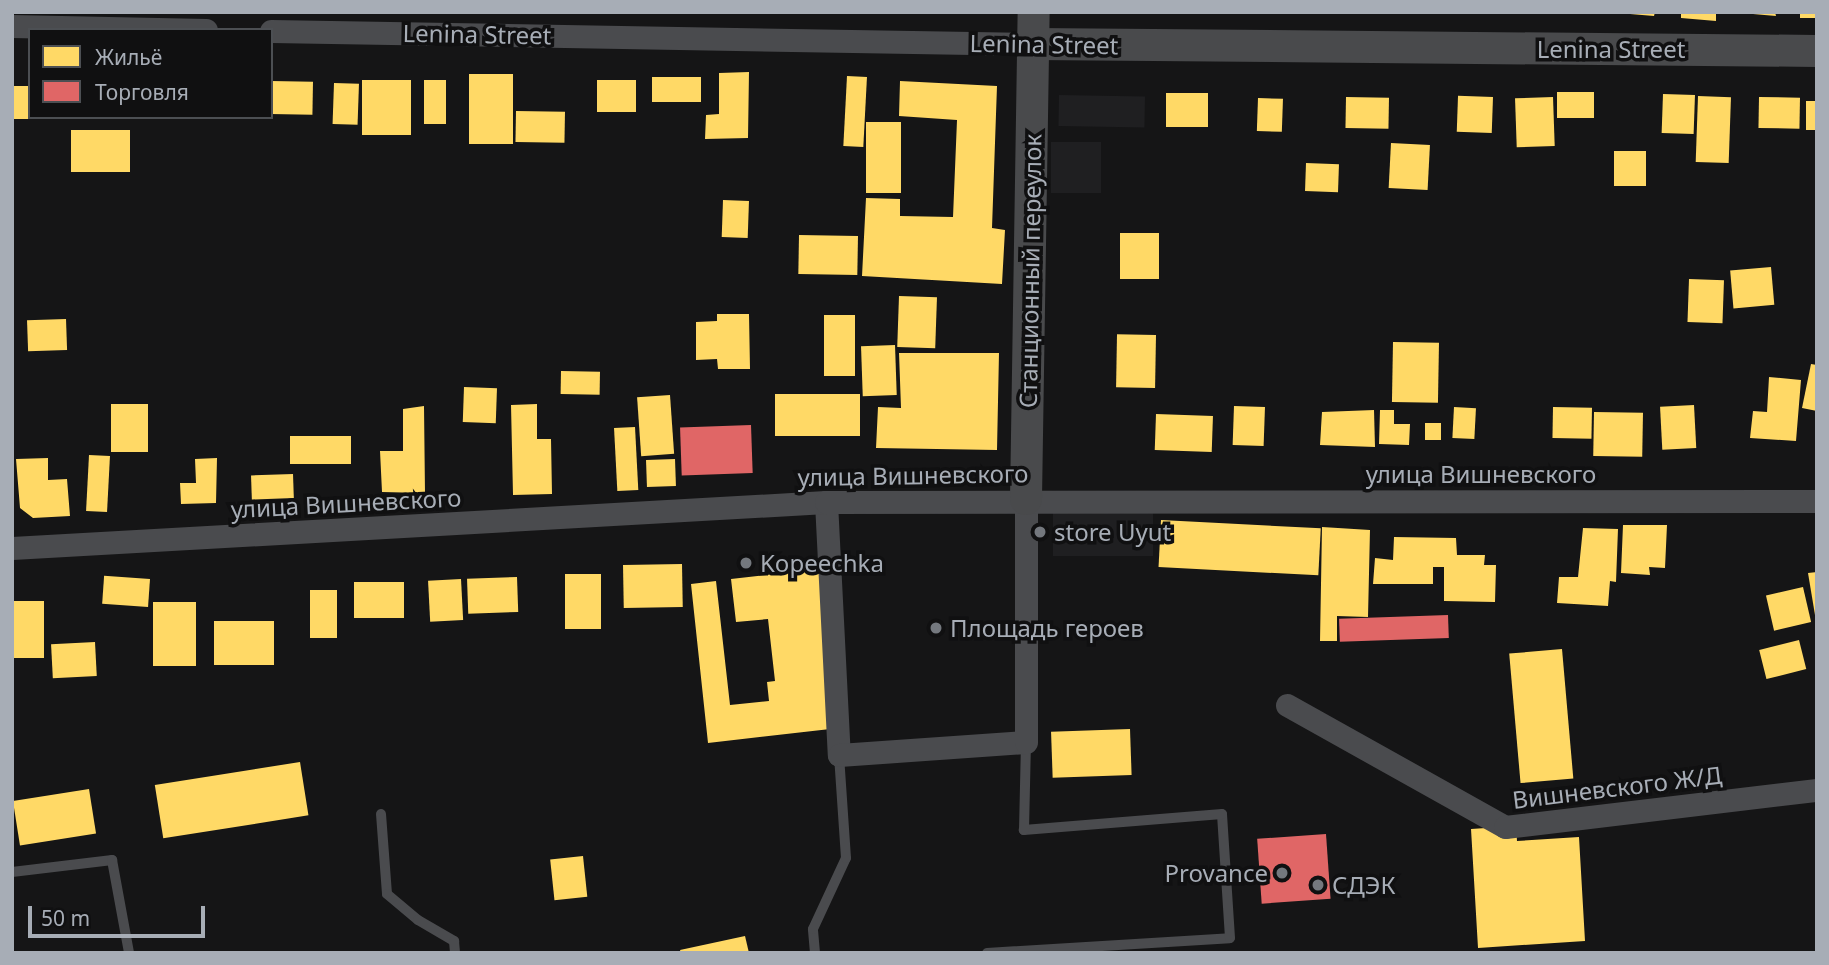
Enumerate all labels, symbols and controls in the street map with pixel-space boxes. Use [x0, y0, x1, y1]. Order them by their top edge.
street label: Lenina Street [402, 18, 552, 50]
legend [28, 28, 273, 119]
street label: Lenina Street [969, 28, 1119, 60]
street label: Lenina Street [1537, 35, 1685, 63]
text: Жильё [95, 43, 162, 71]
text: Торговля [95, 78, 189, 106]
street label: Станционный переулок [1013, 134, 1047, 408]
street label: улица Вишневского [797, 459, 1029, 491]
street label: улица Вишневского [1366, 460, 1596, 488]
street label: улица Вишневского [230, 483, 462, 523]
place label: store Uyut [1054, 518, 1171, 546]
marker: store Uyut [1032, 524, 1048, 540]
place label: Kopeechka [760, 549, 884, 577]
marker: Kopeechka [738, 555, 754, 571]
place label: Площадь героев [950, 614, 1144, 642]
marker: Площадь героев [928, 620, 944, 636]
street label: Вишневского Ж/Д [1511, 760, 1723, 814]
place label: Provance [1164, 859, 1268, 887]
marker: Provance [1274, 865, 1290, 881]
place label: СДЭК [1332, 871, 1395, 899]
marker: СДЭК [1310, 877, 1326, 893]
scale bar [32, 892, 208, 936]
text: 50 m [41, 904, 90, 932]

